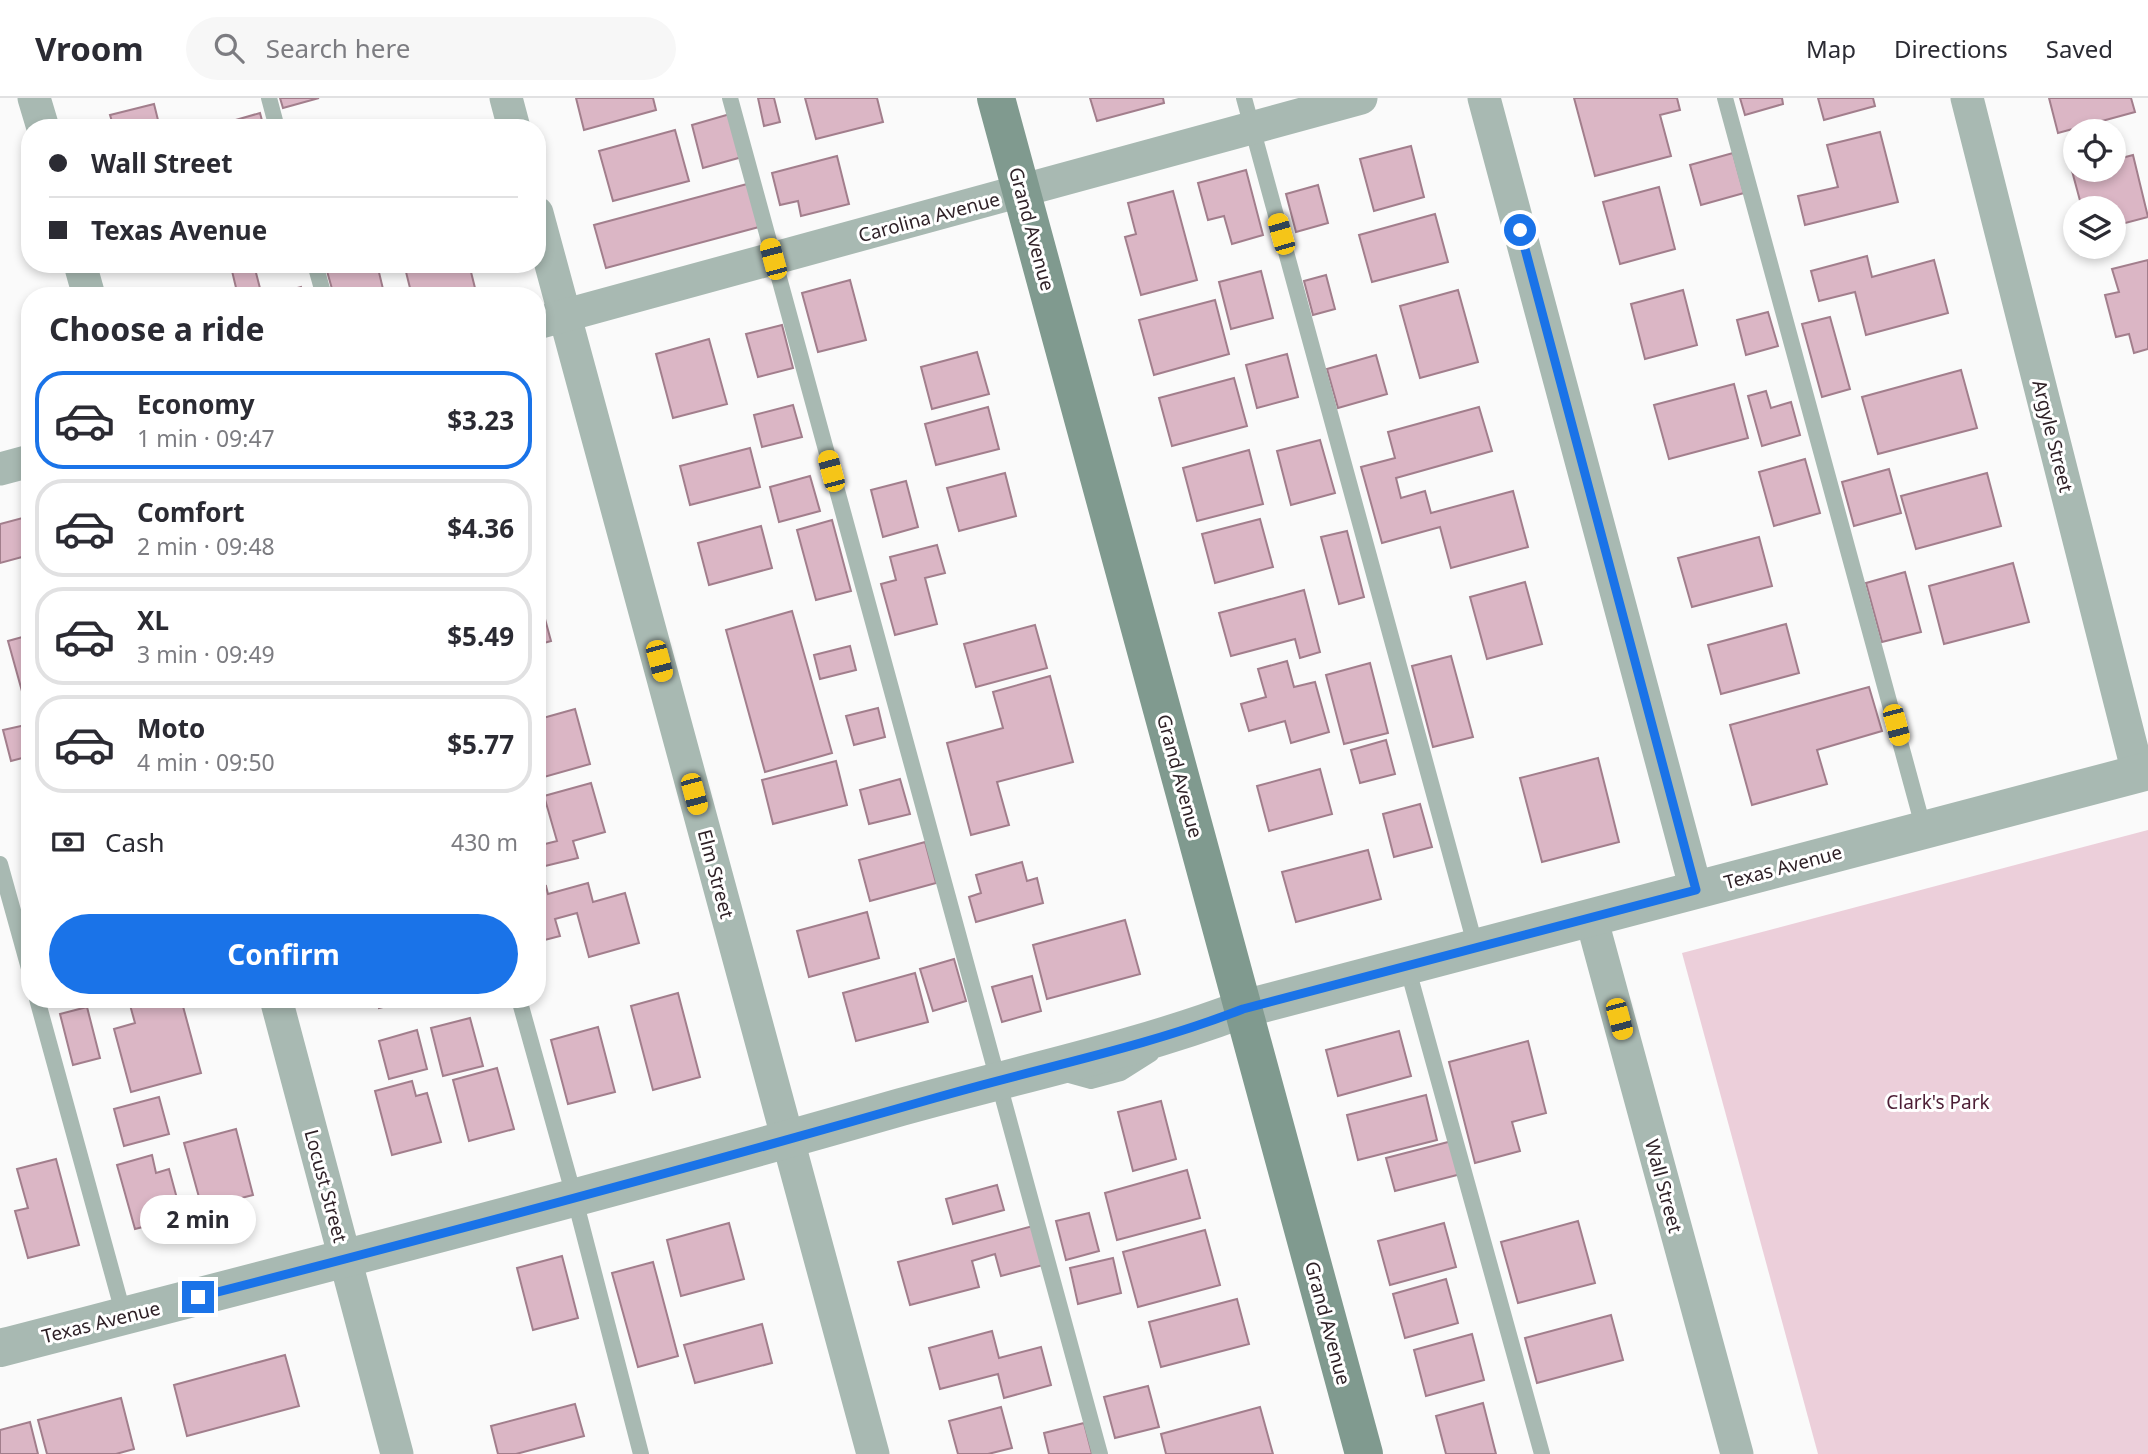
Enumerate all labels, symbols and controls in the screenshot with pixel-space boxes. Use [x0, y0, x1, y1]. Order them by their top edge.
search box [186, 17, 676, 80]
text: Vroom [35, 26, 144, 71]
icon: search [210, 29, 248, 67]
text: Search here [266, 30, 410, 66]
text: Map [1806, 32, 1856, 65]
text: Directions [1894, 32, 2008, 65]
text: Saved [2046, 32, 2113, 65]
map controls [2063, 119, 2126, 259]
button: locate [2063, 119, 2126, 182]
text: Wall Street [91, 145, 233, 181]
street label: Grand Avenue [1003, 164, 1061, 294]
street label: Carolina Avenue [855, 186, 1003, 248]
button: layers [2063, 196, 2126, 259]
car [1266, 211, 1297, 257]
text: Texas Avenue [91, 212, 267, 248]
route start [1504, 214, 1536, 246]
car [758, 236, 789, 282]
text: Choose a ride [49, 307, 265, 350]
street label: Argyle Street [2027, 377, 2080, 495]
text: Economy [137, 386, 255, 422]
icon: car [53, 389, 116, 452]
text: $3.23 [447, 402, 514, 438]
text: 1 min · 09:47 [137, 422, 275, 454]
car [816, 448, 847, 494]
text: Comfort [137, 494, 245, 530]
icon: car [53, 497, 116, 560]
text: $4.36 [447, 510, 514, 546]
text: 2 min · 09:48 [137, 530, 275, 562]
text: XL [137, 602, 169, 638]
icon: car [53, 605, 116, 668]
text: $5.49 [447, 618, 514, 654]
text: 3 min · 09:49 [137, 638, 275, 670]
car [644, 638, 675, 684]
car [1881, 702, 1912, 748]
text: Moto [137, 710, 205, 746]
street label: Grand Avenue [1151, 711, 1209, 841]
icon: car [53, 713, 116, 776]
text: $5.77 [447, 726, 514, 762]
text: 4 min · 09:50 [137, 746, 275, 778]
car [679, 771, 710, 817]
icon: cash [49, 823, 87, 861]
text: Cash [105, 824, 165, 860]
text: 430 m [451, 826, 518, 858]
street label: Elm Street [692, 827, 740, 922]
street label: Texas Avenue [1721, 839, 1845, 895]
button: Confirm [49, 914, 518, 994]
car [1604, 996, 1635, 1042]
park label: Clark's Park [1886, 1089, 1990, 1115]
street label: Locust Street [298, 1126, 354, 1246]
street label: Wall Street [1639, 1136, 1689, 1236]
callout: 2 min [140, 1196, 256, 1244]
text: 2 min [166, 1203, 230, 1235]
street label: Grand Avenue [1299, 1258, 1357, 1388]
route end [182, 1281, 214, 1313]
street label: Texas Avenue [39, 1295, 163, 1349]

